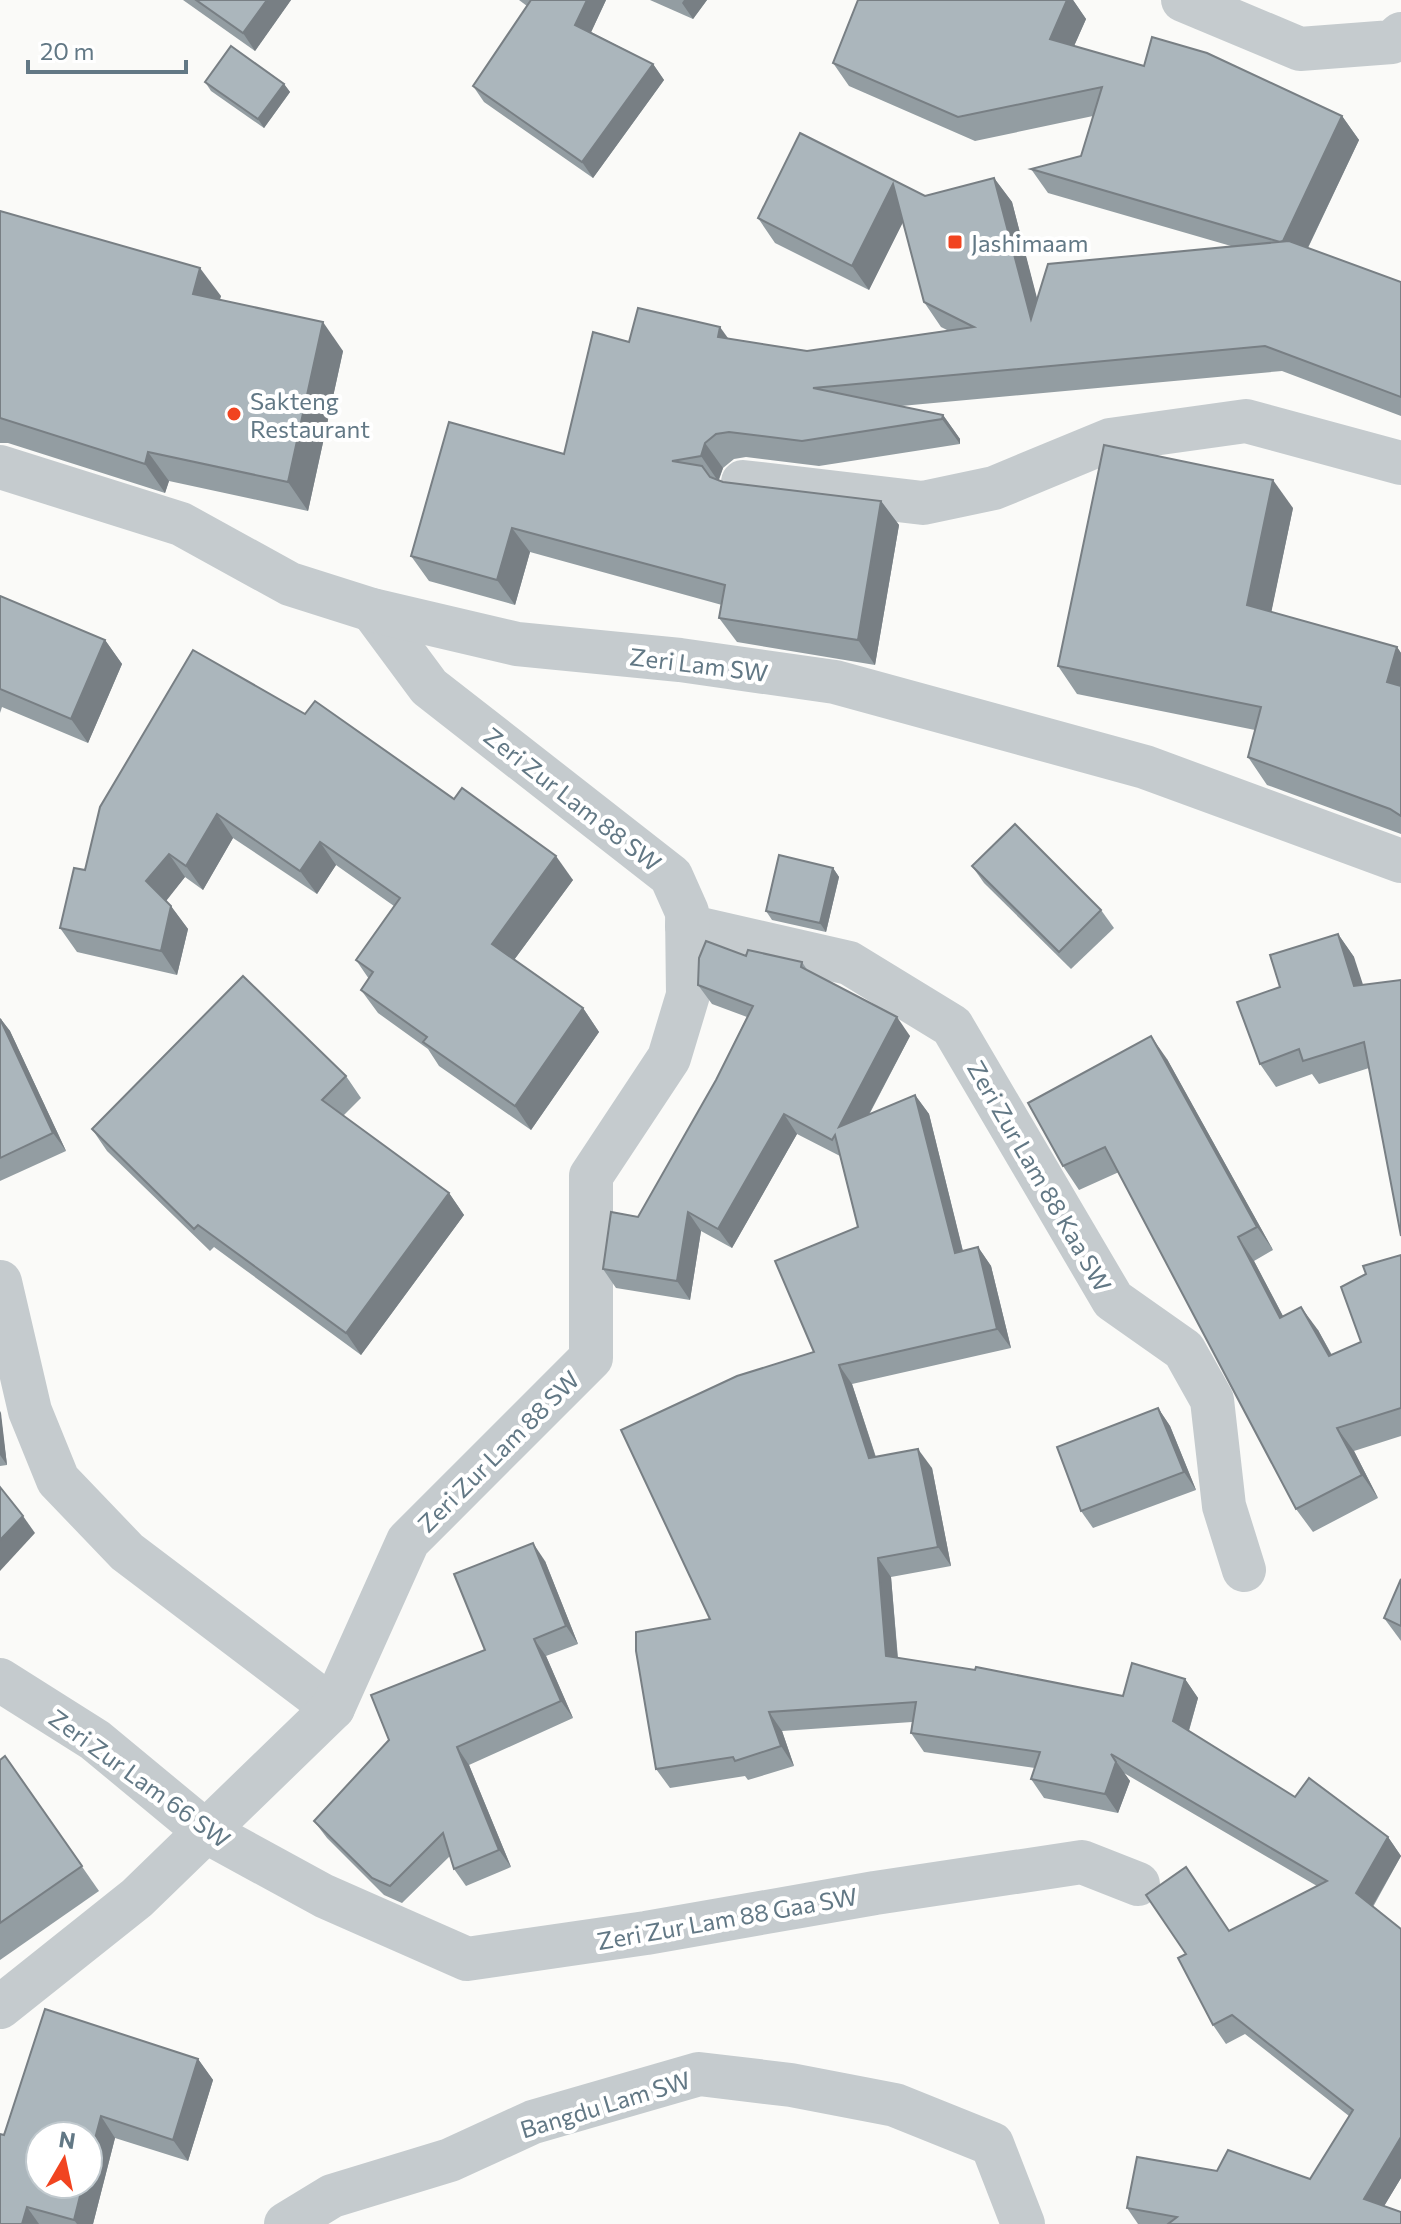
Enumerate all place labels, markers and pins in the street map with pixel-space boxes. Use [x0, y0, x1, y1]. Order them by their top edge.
place label: Jashimaam [971, 228, 1088, 257]
marker: Jashimaam [946, 233, 964, 251]
place label: Sakteng Restaurant [250, 386, 370, 443]
marker: Sakteng Restaurant [225, 405, 243, 423]

